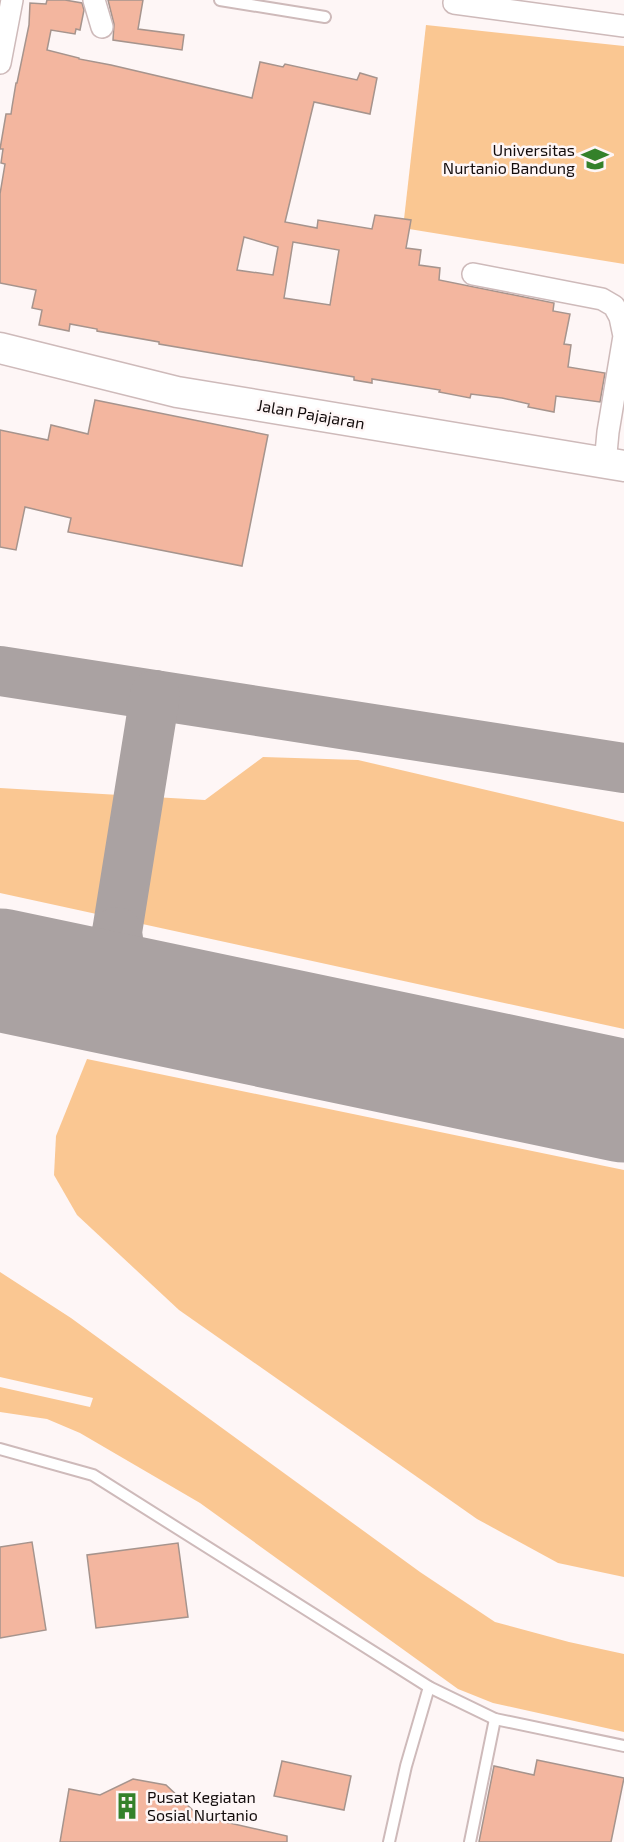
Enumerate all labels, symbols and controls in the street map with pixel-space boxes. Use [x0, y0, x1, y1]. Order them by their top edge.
place label: Universitas Nurtanio Bandung [443, 140, 575, 177]
school or university icon: Universitas Nurtanio Bandung [580, 144, 610, 174]
street label: Jalan Pajajaran [256, 395, 366, 433]
place label: Pusat Kegiatan Sosial Nurtanio [147, 1787, 258, 1824]
building icon: Pusat Kegiatan Sosial Nurtanio [112, 1791, 142, 1821]

